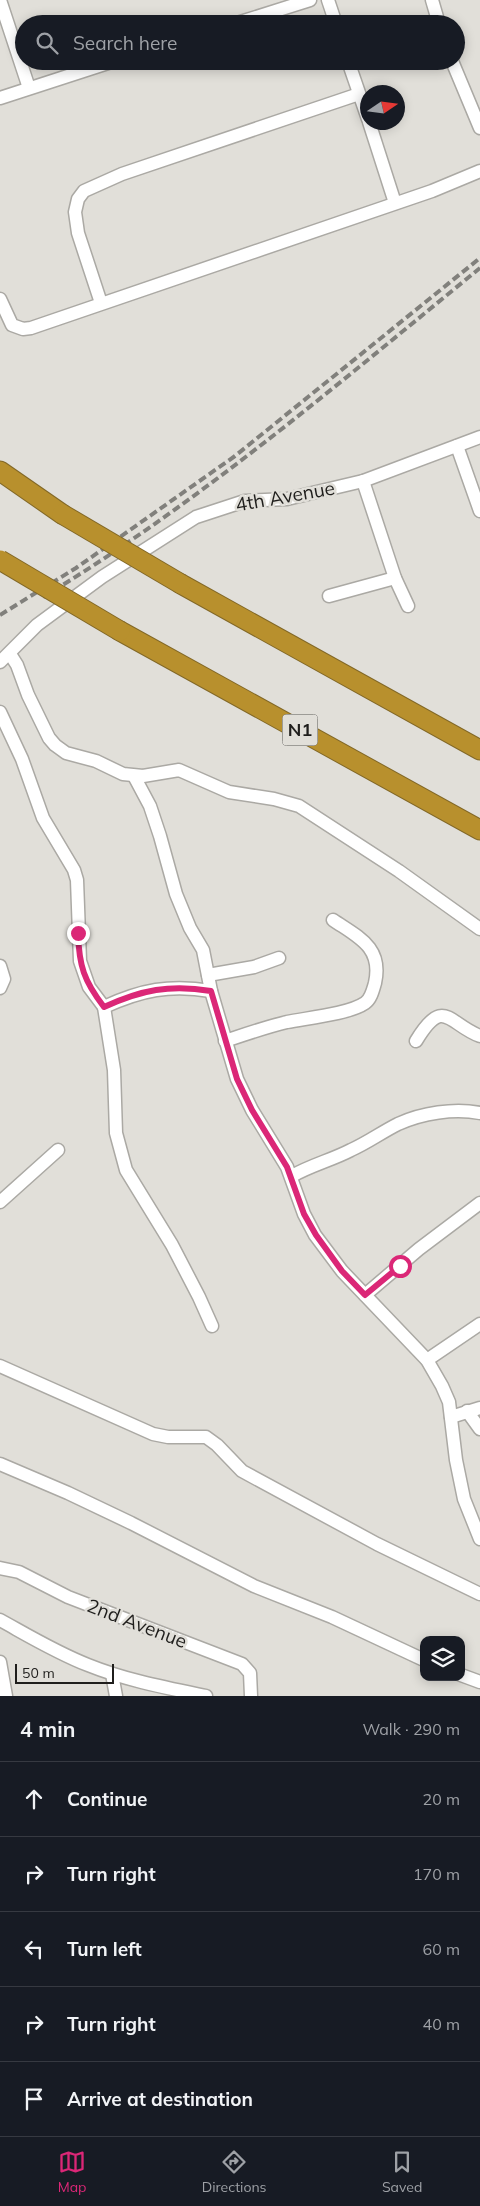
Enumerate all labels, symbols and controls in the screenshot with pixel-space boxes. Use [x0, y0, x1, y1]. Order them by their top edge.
search box [15, 15, 465, 70]
icon: search [33, 29, 61, 57]
text: Search here [73, 31, 177, 55]
north arrow [360, 85, 405, 130]
street label: 4th Avenue [234, 475, 336, 517]
road number: N1 [282, 714, 318, 746]
route end [67, 922, 90, 945]
route start [389, 1255, 412, 1278]
street label: 2nd Avenue [84, 1593, 190, 1653]
map controls [420, 1636, 465, 1681]
button: layers [420, 1636, 465, 1681]
scale bar [15, 1661, 114, 1684]
text: 50 m [22, 1664, 55, 1682]
text: 4 min [20, 1716, 75, 1742]
text: Walk · 290 m [362, 1719, 460, 1739]
icon: ahead [20, 1785, 48, 1813]
text: Continue [67, 1787, 147, 1811]
text: 20 m [423, 1789, 460, 1809]
icon: right [20, 1860, 48, 1888]
text: Turn right [67, 1862, 156, 1886]
text: 170 m [413, 1864, 460, 1884]
icon: left [20, 1935, 48, 1963]
text: Turn left [67, 1937, 142, 1961]
text: 60 m [423, 1939, 460, 1959]
icon: right [20, 2010, 48, 2038]
text: Turn right [67, 2012, 156, 2036]
text: 40 m [423, 2014, 460, 2034]
icon: arrive [20, 2085, 48, 2113]
text: Arrive at destination [67, 2087, 253, 2111]
tab: Map [58, 2148, 86, 2196]
tab: Directions [202, 2148, 267, 2196]
tab: Saved [382, 2148, 422, 2196]

